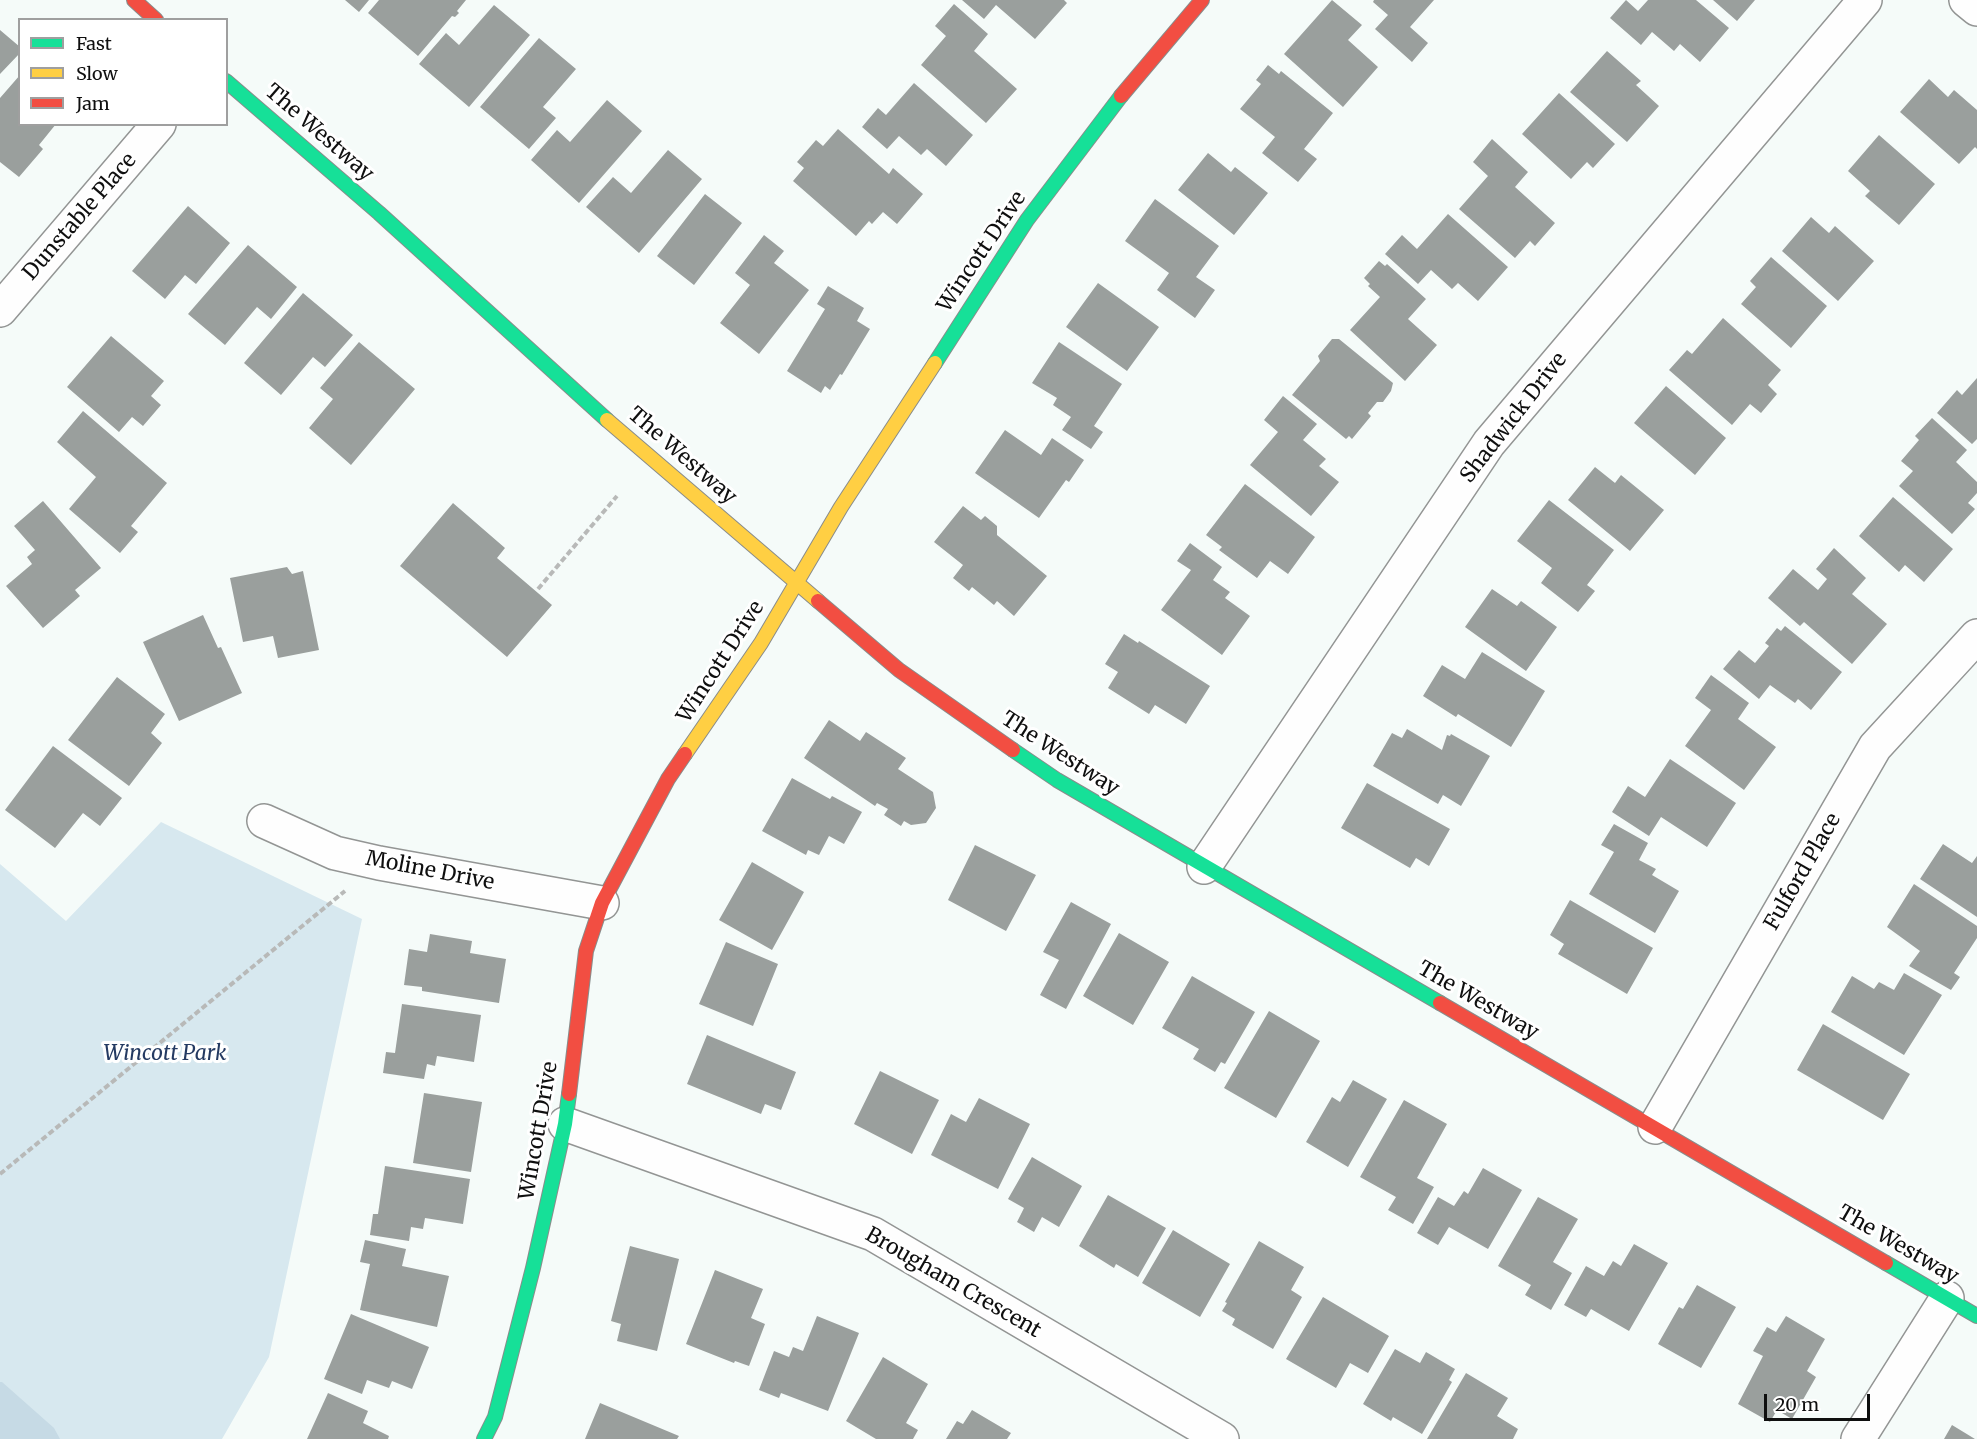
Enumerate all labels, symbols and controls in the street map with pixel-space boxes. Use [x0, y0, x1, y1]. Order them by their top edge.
legend [18, 18, 228, 126]
text: Fast [76, 32, 112, 55]
text: Slow [76, 62, 118, 85]
street label: The Westway [260, 79, 378, 187]
text: Jam [76, 92, 110, 115]
street label: Dunstable Place [18, 148, 142, 286]
street label: Wincott Drive [932, 187, 1032, 317]
street label: Shadwick Drive [1455, 348, 1573, 488]
street label: The Westway [623, 402, 741, 510]
street label: Wincott Drive [672, 596, 770, 728]
street label: The Westway [996, 707, 1124, 801]
street label: Fulford Place [1759, 809, 1847, 935]
street label: Moline Drive [364, 846, 496, 896]
street label: The Westway [1413, 956, 1543, 1046]
park label: Wincott Park [104, 1041, 226, 1067]
street label: Wincott Drive [514, 1060, 564, 1202]
street label: The Westway [1833, 1200, 1963, 1290]
street label: Brougham Crescent [861, 1222, 1045, 1344]
scale bar [1767, 1382, 1874, 1420]
text: 20 m [1775, 1393, 1819, 1416]

